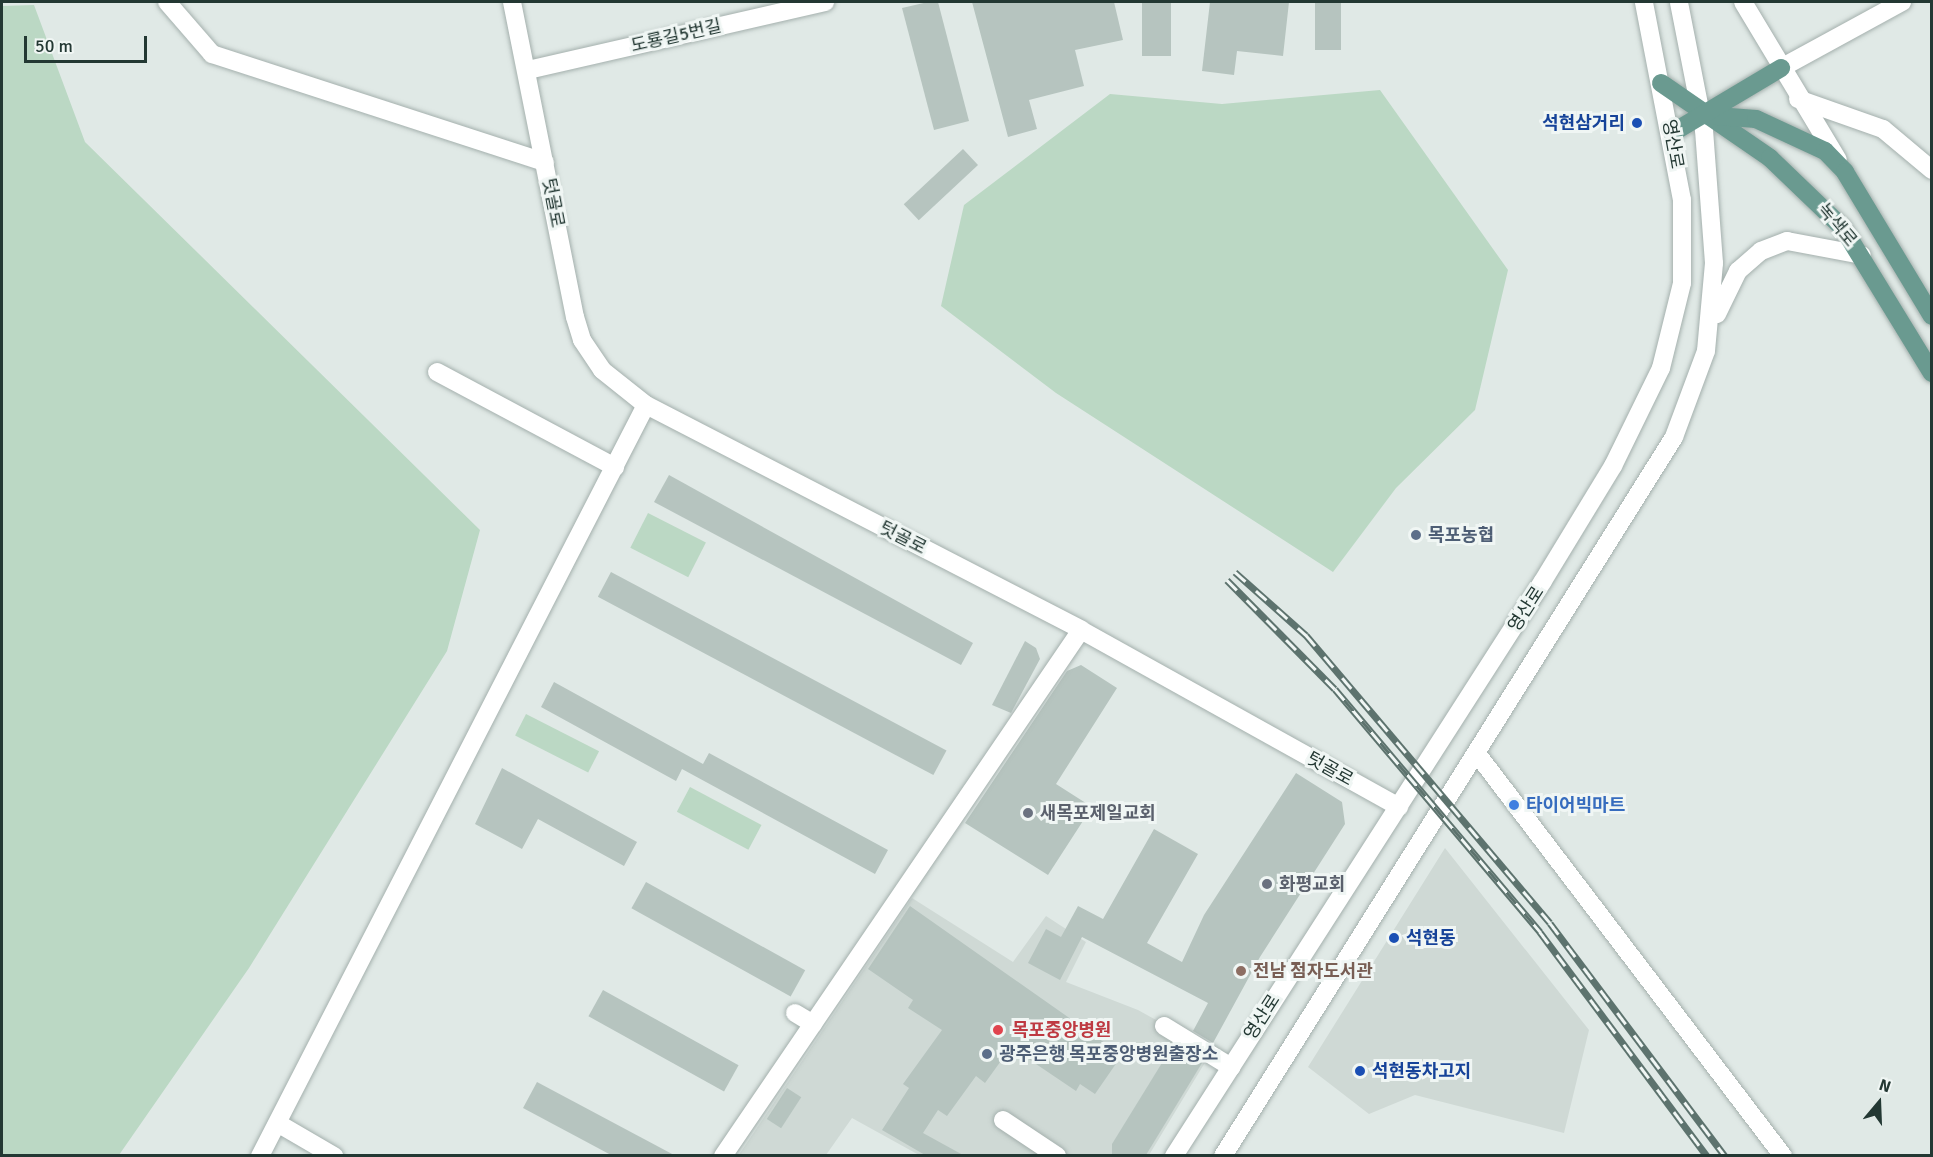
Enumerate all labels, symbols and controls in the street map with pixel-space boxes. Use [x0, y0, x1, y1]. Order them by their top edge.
street label: 도룡길5번길 [628, 15, 724, 57]
scale bar [27, 24, 150, 62]
text: 50 m [35, 35, 73, 57]
place label: 석현삼거리 [1542, 112, 1625, 134]
marker: 석현삼거리 [1630, 116, 1644, 130]
street label: 영산로 [1658, 118, 1688, 170]
street label: 텃골로 [538, 177, 568, 229]
street label: 녹색로 [1813, 199, 1861, 251]
street label: 텃골로 [876, 517, 930, 559]
place label: 목포농협 [1428, 524, 1494, 546]
marker: 목포농협 [1409, 528, 1423, 542]
street label: 영산로 [1503, 582, 1549, 636]
street label: 텃골로 [1303, 748, 1357, 790]
place label: 타이어빅마트 [1526, 794, 1625, 816]
marker: 타이어빅마트 [1507, 798, 1521, 812]
place label: 새목포제일교회 [1040, 802, 1156, 824]
marker: 새목포제일교회 [1021, 806, 1035, 820]
place label: 화평교회 [1279, 873, 1345, 895]
marker: 화평교회 [1260, 877, 1274, 891]
place label: 석현동 [1406, 927, 1456, 949]
marker: 석현동 [1387, 931, 1401, 945]
place label: 전남 점자도서관 [1253, 960, 1373, 982]
marker: 전남 점자도서관 [1234, 964, 1248, 978]
street label: 영산로 [1239, 990, 1285, 1044]
place label: 목포중앙병원 [1012, 1019, 1111, 1041]
marker: 목포중앙병원 [989, 1021, 1007, 1039]
place label: 광주은행 목포중앙병원출장소 [999, 1043, 1218, 1065]
marker: 광주은행 목포중앙병원출장소 [980, 1047, 994, 1061]
place label: 석현동차고지 [1372, 1060, 1471, 1082]
marker: 석현동차고지 [1353, 1064, 1367, 1078]
north arrow [1849, 1073, 1909, 1133]
text: N [1876, 1075, 1893, 1097]

